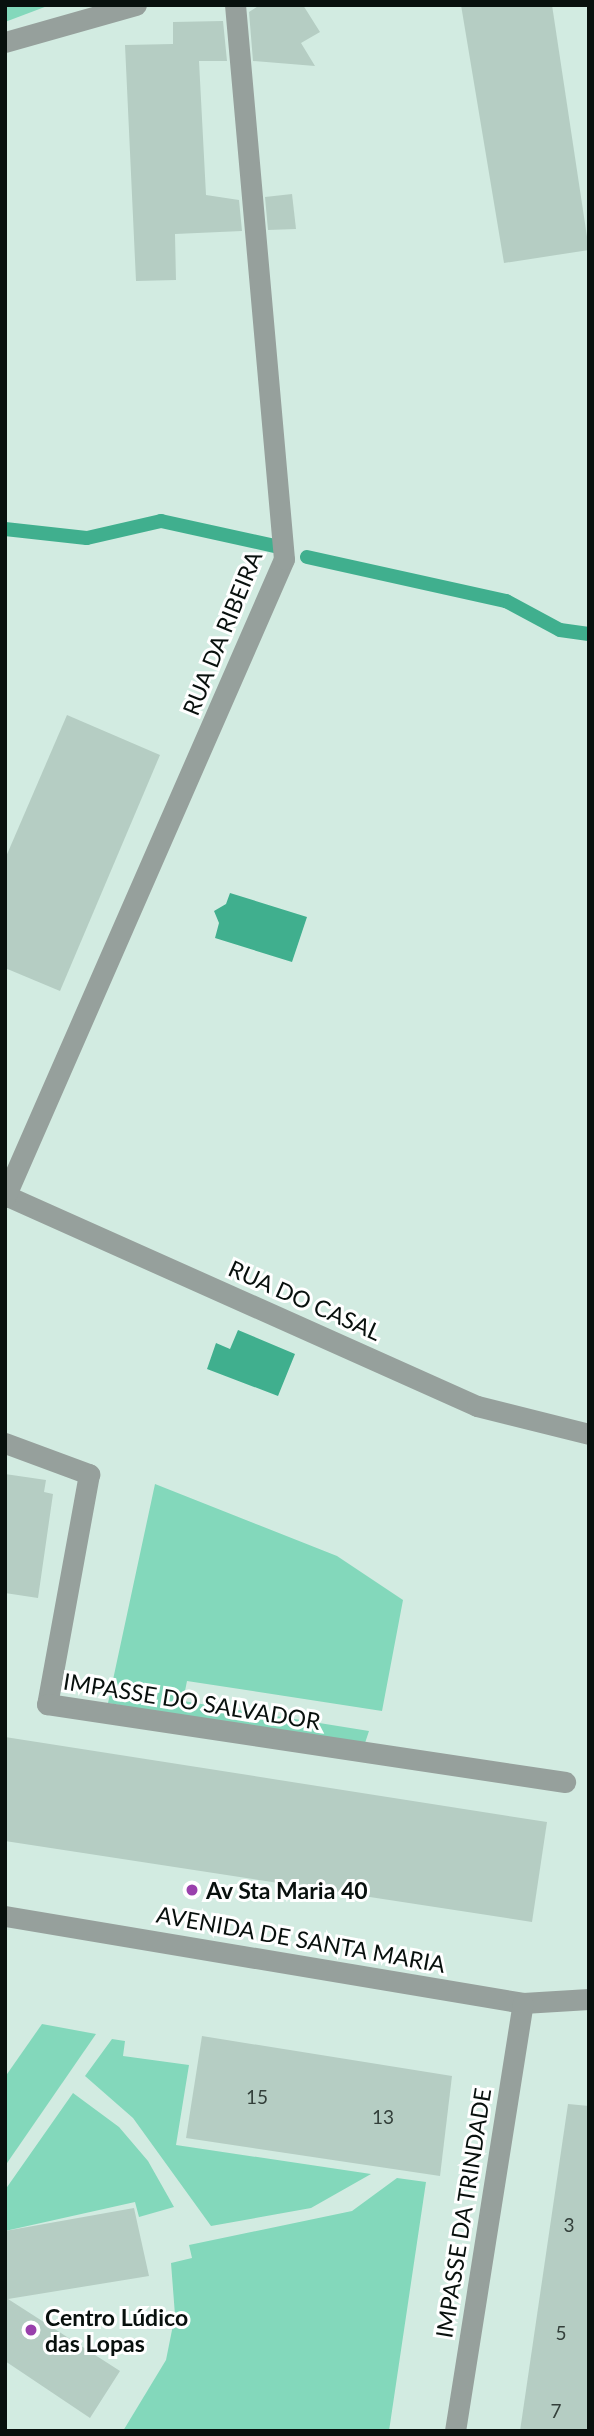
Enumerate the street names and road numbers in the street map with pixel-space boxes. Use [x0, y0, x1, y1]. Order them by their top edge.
street label: RUA DA RIBEIRA [176, 546, 268, 720]
street label: RUA DO CASAL [224, 1254, 386, 1346]
street label: IMPASSE DO SALVADOR [62, 1667, 322, 1735]
street label: AVENIDA DE SANTA MARIA [154, 1900, 448, 1978]
street label: IMPASSE DA TRINDADE [430, 2085, 496, 2341]

